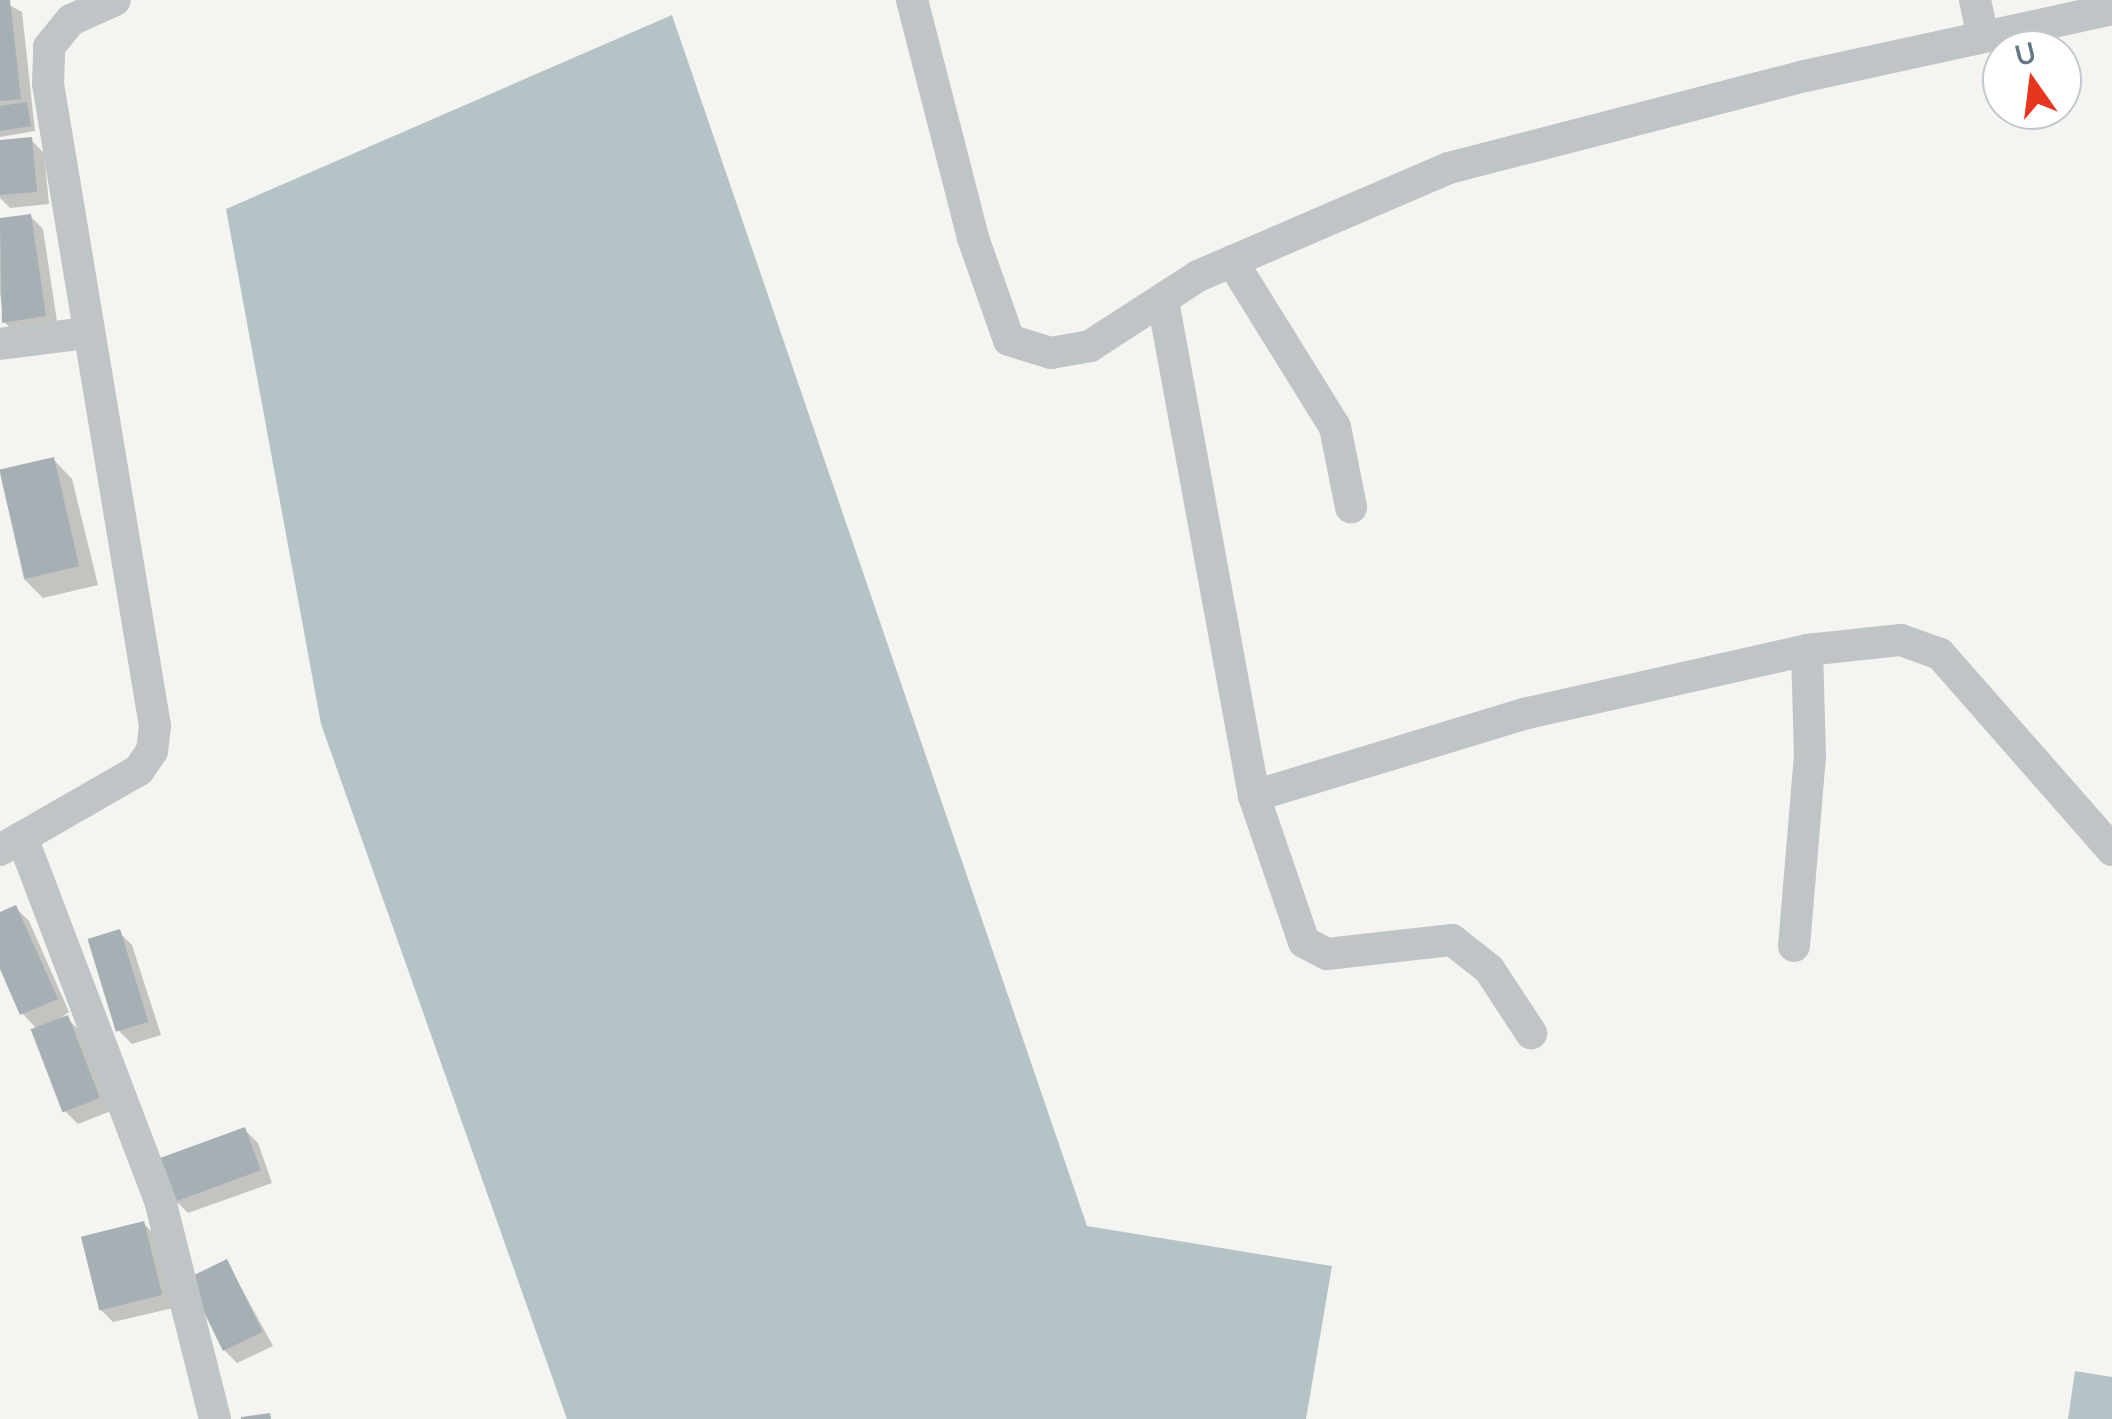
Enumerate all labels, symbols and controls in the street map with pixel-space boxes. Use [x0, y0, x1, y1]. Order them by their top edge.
north arrow [1982, 30, 2082, 130]
text: U [2011, 32, 2040, 74]

